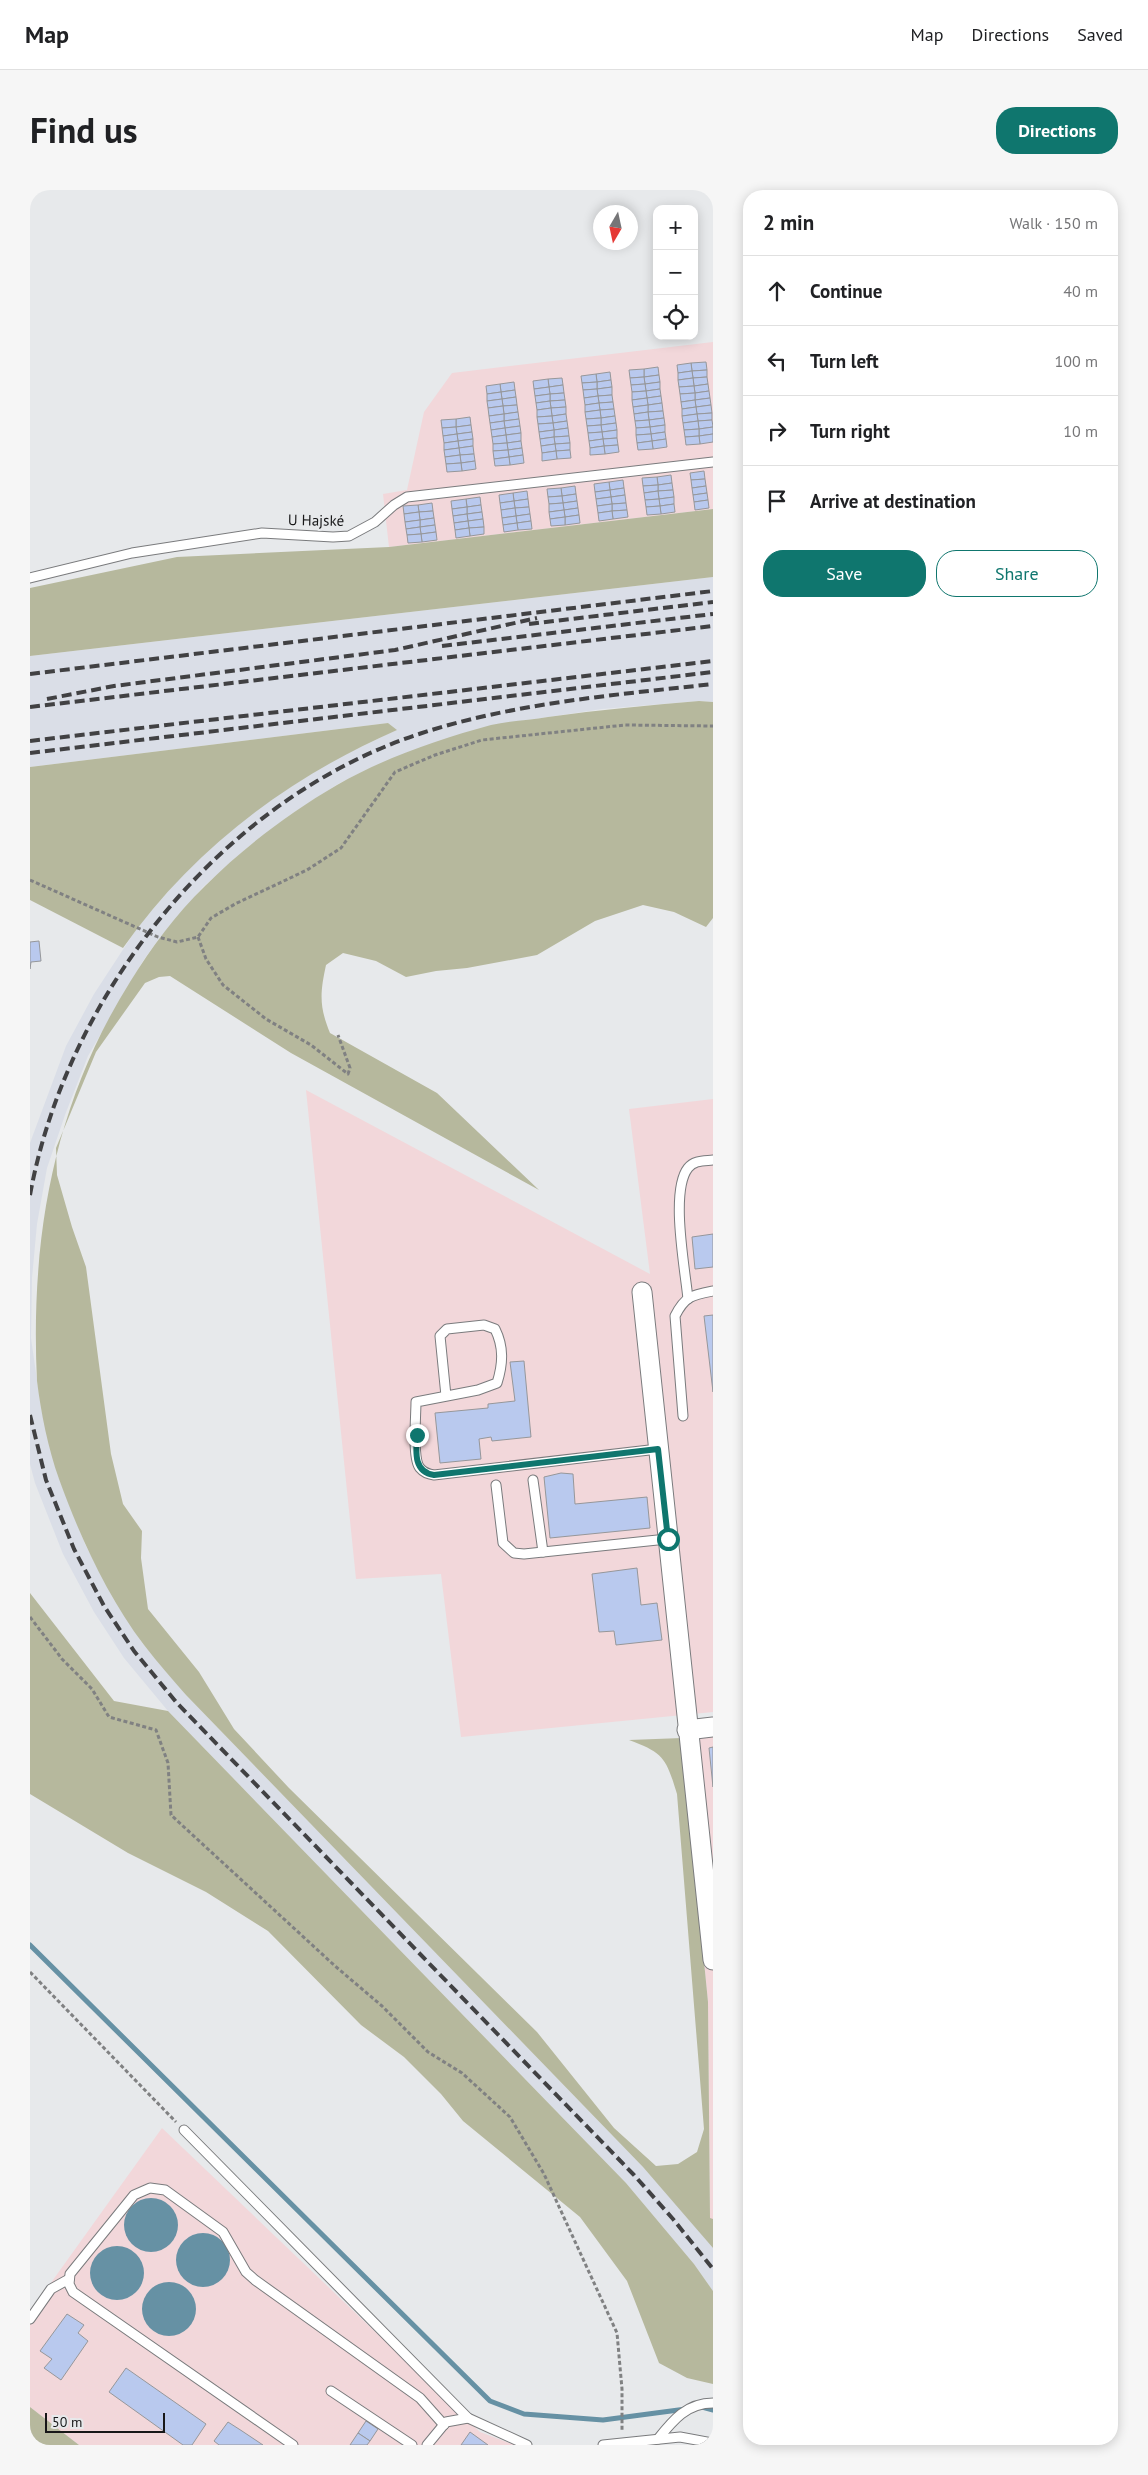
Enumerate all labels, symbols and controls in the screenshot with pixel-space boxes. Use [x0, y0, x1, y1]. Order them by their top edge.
text: Map [25, 19, 69, 50]
text: Map [911, 23, 943, 46]
text: Directions [971, 23, 1049, 46]
text: Saved [1077, 23, 1123, 46]
text: Find us [30, 107, 138, 153]
button: Directions [996, 107, 1118, 154]
north arrow [593, 205, 638, 250]
map controls [653, 205, 698, 340]
button: + [653, 205, 698, 250]
text: 2 min [763, 209, 814, 236]
text: Walk · 150 m [1009, 213, 1098, 233]
button: − [653, 250, 698, 295]
icon: ahead [763, 277, 791, 305]
text: Continue [810, 279, 882, 303]
text: 40 m [1063, 281, 1098, 301]
button: locate [653, 295, 698, 340]
icon: left [763, 347, 791, 375]
text: Turn left [810, 349, 879, 373]
text: 100 m [1055, 351, 1098, 371]
icon: right [763, 417, 791, 445]
text: Turn right [810, 419, 890, 443]
text: 10 m [1063, 421, 1098, 441]
icon: arrive [763, 487, 791, 515]
text: Arrive at destination [810, 489, 976, 513]
street label: U Hajské [288, 510, 344, 530]
button: Save [763, 550, 926, 597]
button: Share [936, 550, 1098, 597]
route end [406, 1424, 429, 1447]
route start [657, 1528, 680, 1551]
scale bar [45, 2410, 165, 2433]
text: 50 m [52, 2413, 82, 2431]

